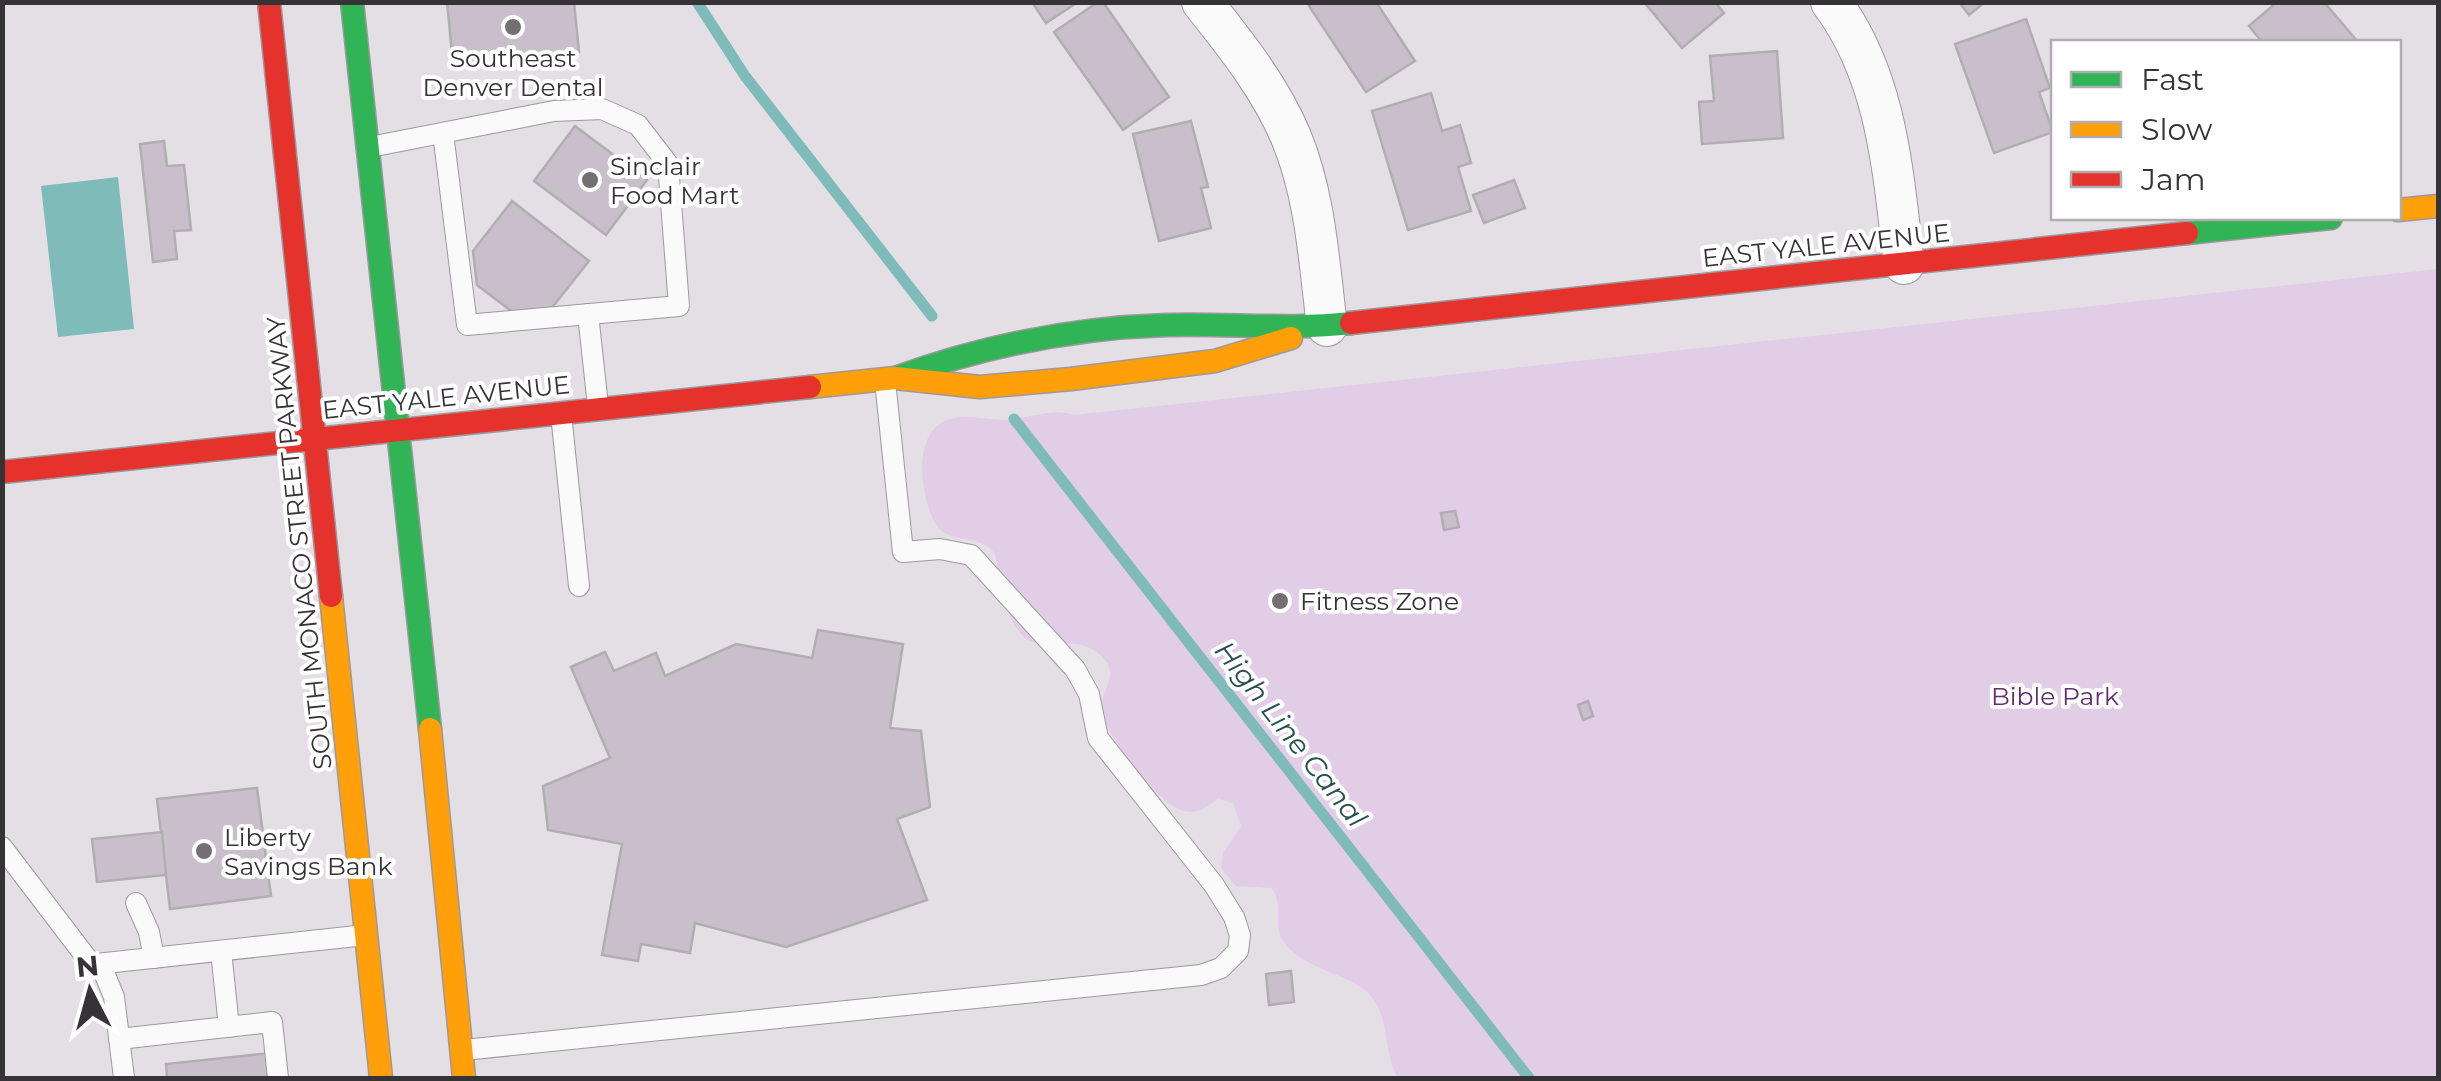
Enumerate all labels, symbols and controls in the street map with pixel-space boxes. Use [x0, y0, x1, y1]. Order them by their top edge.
marker: Southeast Denver Dental [502, 16, 524, 38]
legend [2051, 40, 2401, 220]
place label: Southeast Denver Dental [422, 43, 604, 102]
text: Fast [2141, 61, 2204, 98]
text: Slow [2141, 111, 2213, 148]
place label: Sinclair Food Mart [610, 151, 739, 210]
text: Jam [2140, 161, 2206, 198]
marker: Sinclair Food Mart [579, 169, 601, 191]
street label: EAST YALE AVENUE [1701, 217, 1951, 273]
street label: SOUTH MONACO STREET PARKWAY [260, 315, 338, 771]
street label: EAST YALE AVENUE [321, 369, 571, 425]
place label: Fitness Zone [1300, 586, 1459, 616]
marker: Fitness Zone [1269, 590, 1291, 612]
water label: High Line Canal [1208, 634, 1375, 834]
park label: Bible Park [1991, 681, 2119, 711]
place label: Liberty Savings Bank [224, 822, 392, 881]
marker: Liberty Savings Bank [193, 840, 215, 862]
north arrow [40, 941, 140, 1041]
text: N [74, 948, 100, 984]

